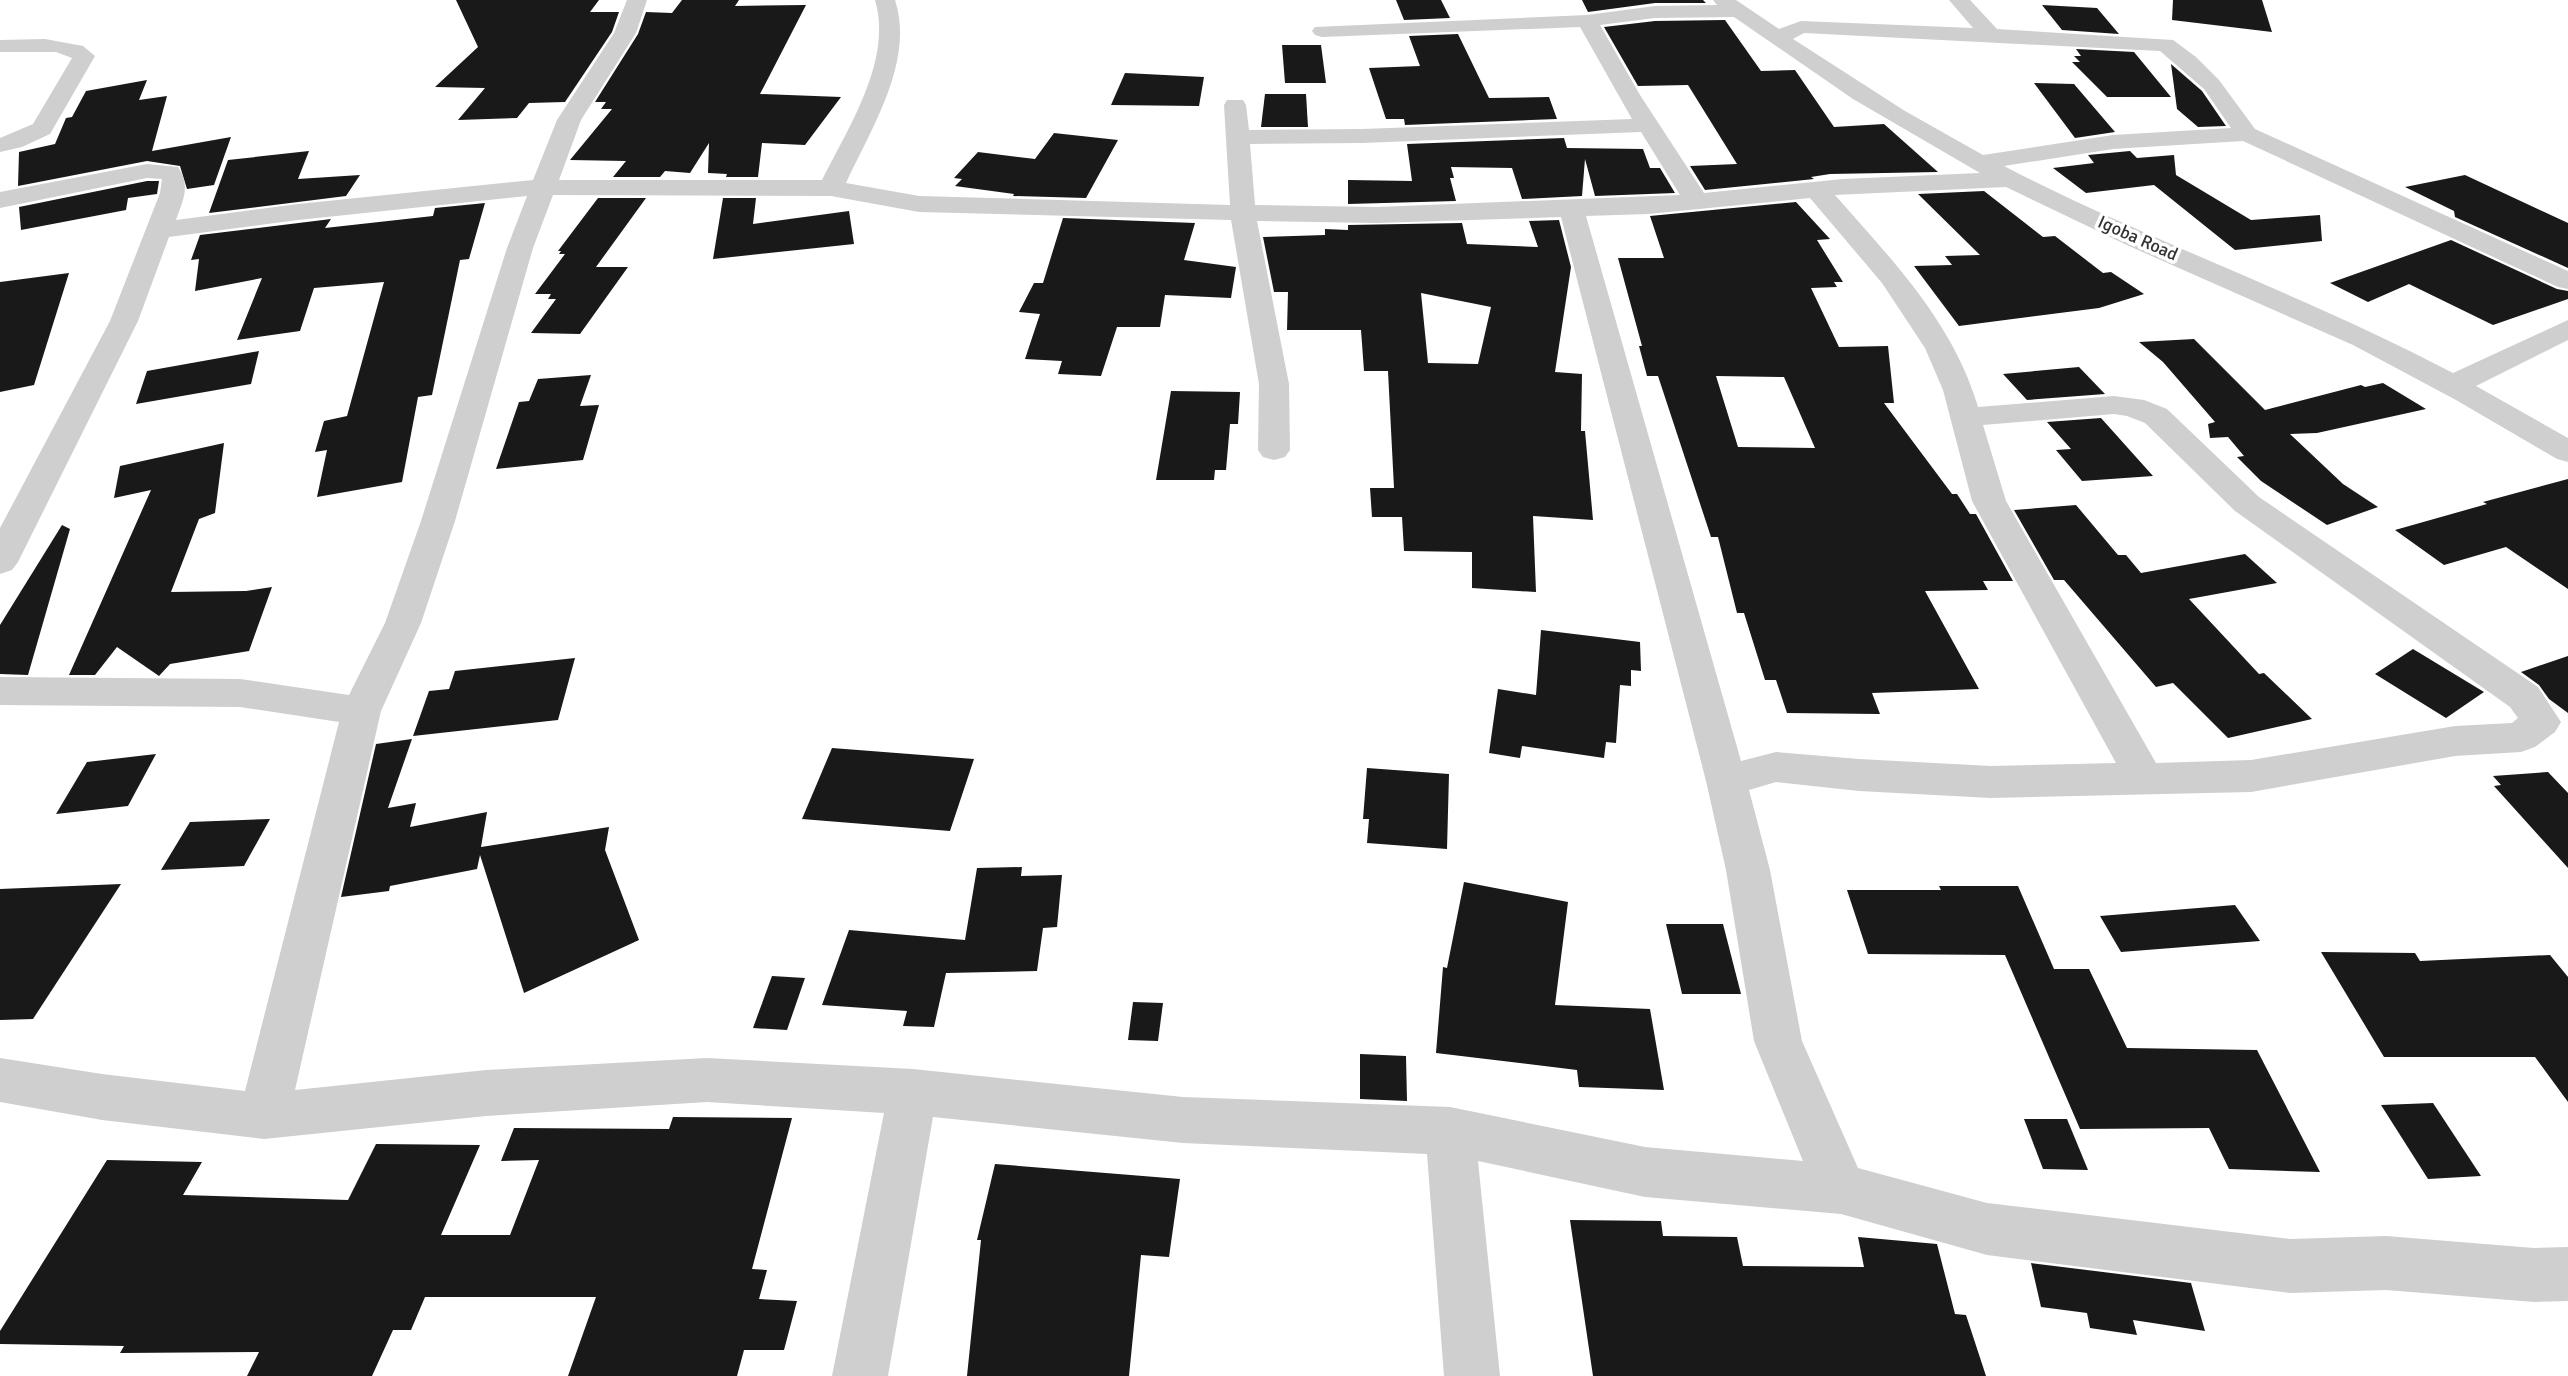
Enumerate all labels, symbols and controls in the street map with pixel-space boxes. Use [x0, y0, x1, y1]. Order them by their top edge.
street label: Igoba Road [2095, 211, 2181, 265]

